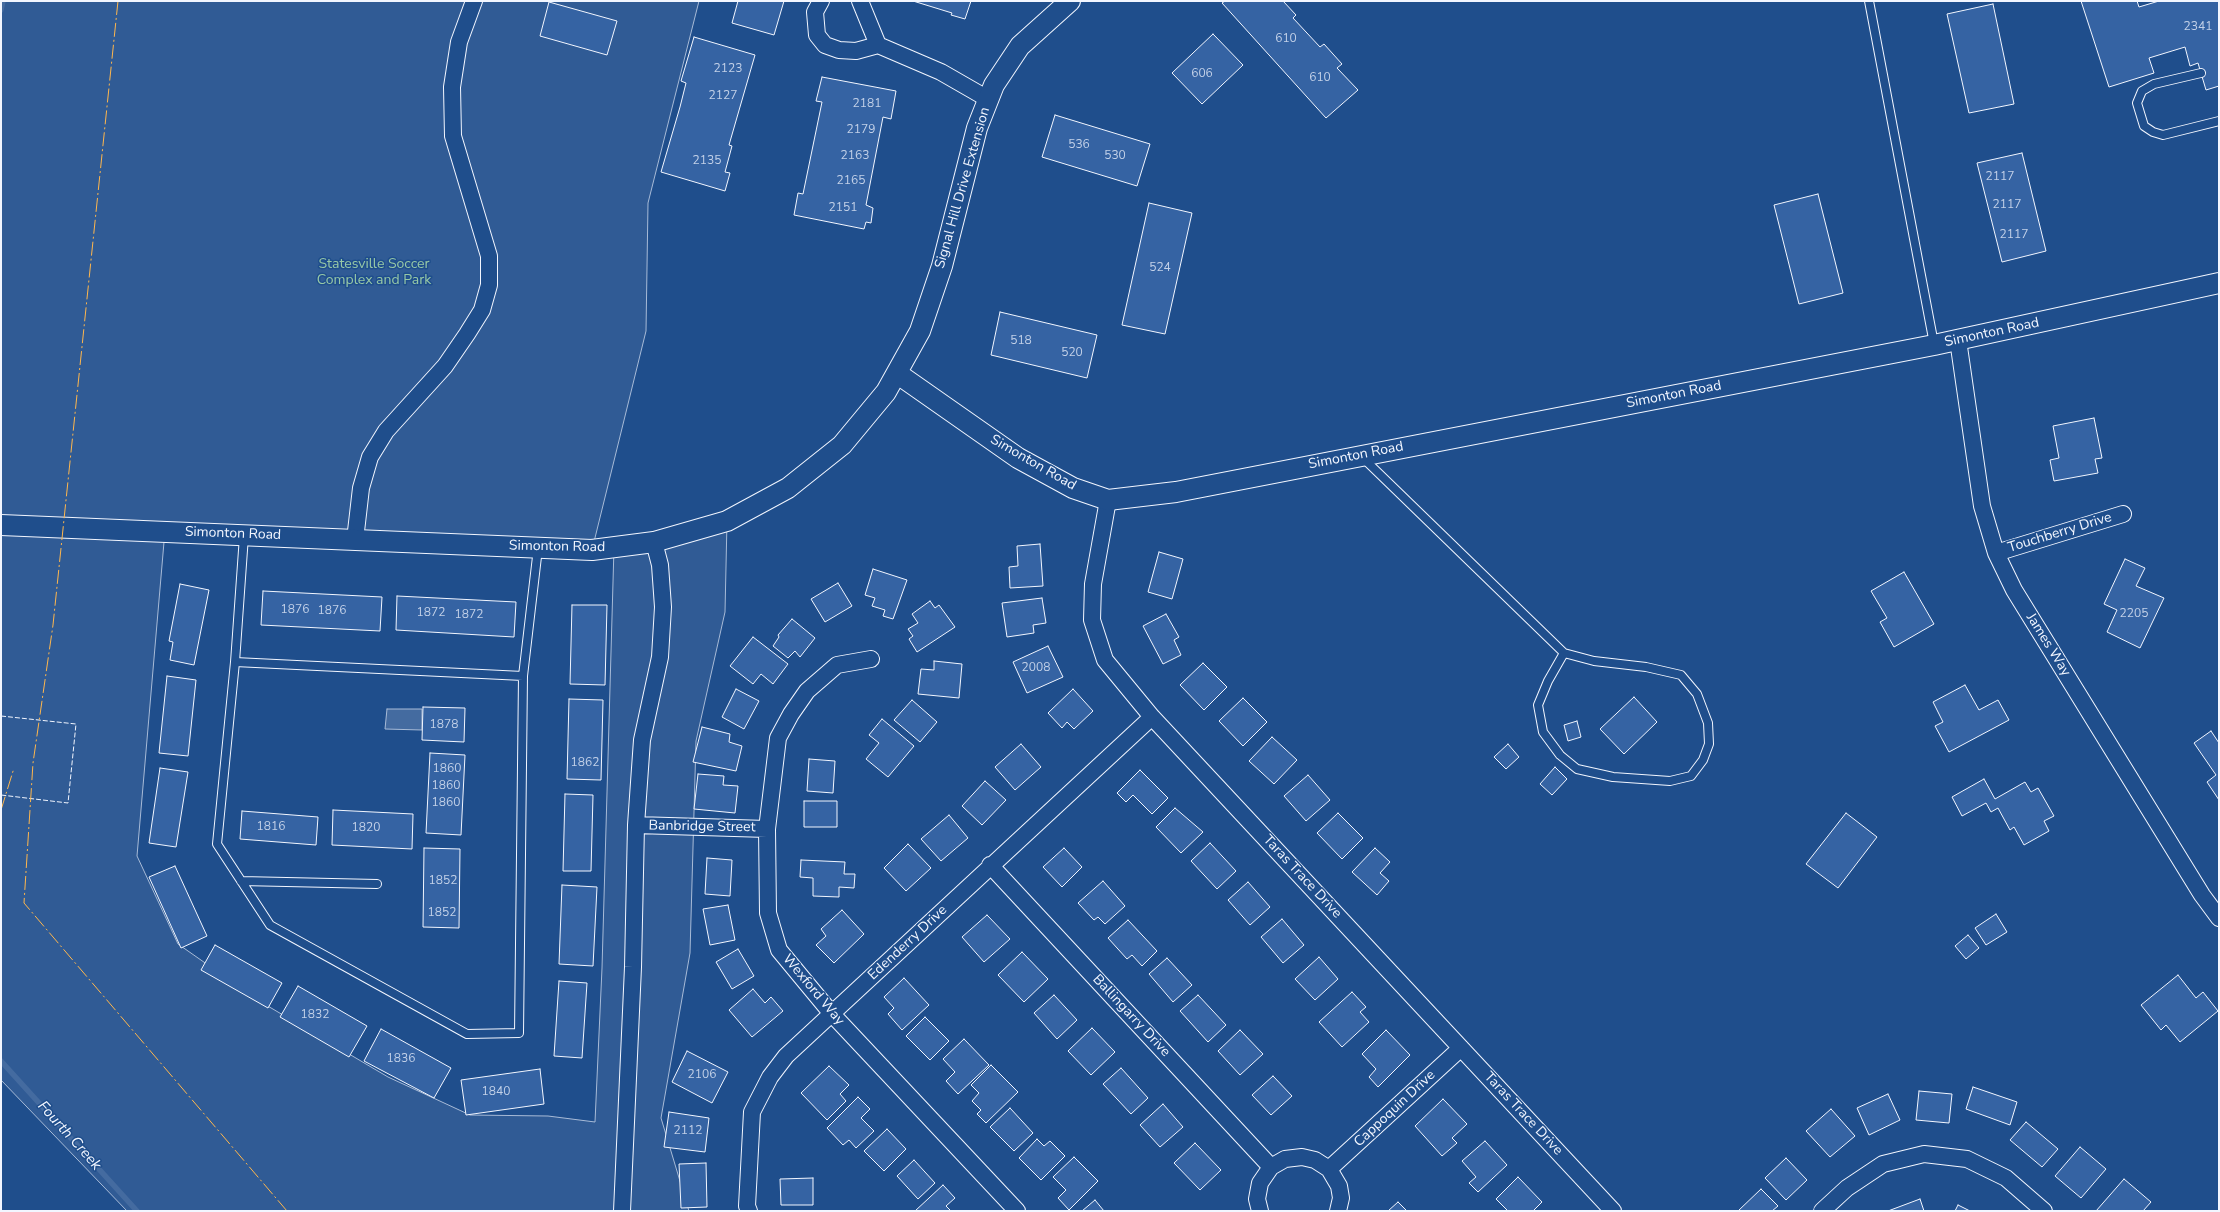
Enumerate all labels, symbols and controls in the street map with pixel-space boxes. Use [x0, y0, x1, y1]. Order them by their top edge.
house number: 2341 [2184, 20, 2212, 34]
house number: 610 [1275, 32, 1297, 46]
house number: 2123 [714, 62, 742, 76]
house number: 606 [1191, 67, 1213, 81]
house number: 610 [1309, 71, 1331, 85]
house number: 2127 [709, 89, 737, 103]
house number: 2181 [853, 97, 881, 111]
street label: Signal Hill Drive Extension [932, 105, 994, 271]
house number: 2179 [847, 123, 875, 137]
house number: 536 [1068, 138, 1090, 152]
house number: 2163 [841, 149, 869, 163]
house number: 530 [1104, 149, 1126, 163]
house number: 2135 [693, 154, 721, 168]
house number: 2117 [1986, 170, 2014, 184]
house number: 2165 [837, 174, 865, 188]
house number: 2117 [1993, 198, 2021, 212]
house number: 2151 [829, 201, 857, 215]
house number: 2117 [2000, 228, 2028, 242]
park label: Statesville Soccer Complex and Park [317, 257, 431, 290]
house number: 524 [1149, 261, 1171, 275]
street label: Simonton Road [1943, 315, 2041, 351]
house number: 518 [1010, 334, 1032, 348]
house number: 520 [1061, 346, 1083, 360]
street label: Simonton Road [1625, 378, 1723, 412]
street label: Simonton Road [987, 432, 1079, 494]
street label: Simonton Road [1307, 439, 1405, 473]
street label: Touchberry Drive [2006, 509, 2114, 557]
street label: Simonton Road [185, 524, 281, 544]
street label: Simonton Road [509, 538, 605, 556]
house number: 1876 [281, 603, 309, 617]
house number: 1876 [318, 604, 346, 618]
house number: 1872 [417, 606, 445, 620]
house number: 2205 [2120, 607, 2148, 621]
house number: 1872 [455, 608, 483, 622]
street label: James Way [2022, 610, 2074, 680]
house number: 2008 [1022, 661, 1050, 675]
house number: 1878 [430, 718, 458, 732]
house number: 1862 [571, 756, 599, 770]
house number: 1860 [433, 762, 461, 776]
house number: 1860 [432, 779, 460, 793]
house number: 1860 [432, 796, 460, 810]
street label: Banbridge Street [648, 818, 756, 836]
house number: 1816 [257, 820, 285, 834]
house number: 1820 [352, 821, 380, 835]
street label: Taras Trace Drive [1259, 832, 1345, 922]
house number: 1852 [429, 874, 457, 888]
street label: Edenderry Drive [865, 902, 951, 984]
house number: 1852 [428, 906, 456, 920]
street label: Wexford Way [778, 951, 848, 1029]
street label: Ballingarry Drive [1089, 971, 1173, 1061]
house number: 1832 [301, 1008, 329, 1022]
house number: 1836 [387, 1052, 415, 1066]
street label: Cappoquin Drive [1351, 1067, 1439, 1151]
house number: 2106 [688, 1068, 716, 1082]
street label: Taras Trace Drive [1480, 1069, 1566, 1159]
house number: 1840 [482, 1085, 510, 1099]
water label: Fourth Creek [33, 1098, 105, 1174]
house number: 2112 [674, 1124, 702, 1138]

